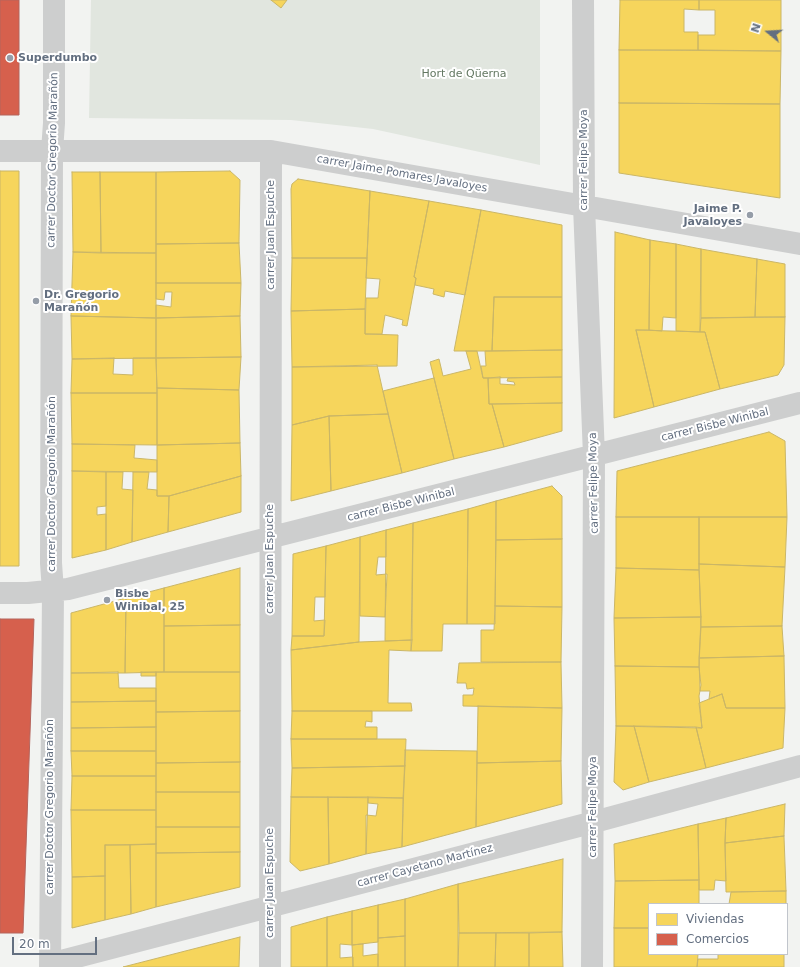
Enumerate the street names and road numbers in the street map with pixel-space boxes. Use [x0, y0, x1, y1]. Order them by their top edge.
street label: carrer Doctor Gregorio Marañón [45, 72, 61, 248]
street label: carrer Felipe Moya [577, 109, 591, 211]
street label: carrer Jaime Pomares Javaloyes [316, 152, 488, 196]
street label: carrer Juan Espuche [264, 180, 278, 290]
street label: carrer Doctor Gregorio Marañón [45, 396, 59, 572]
street label: carrer Bisbe Winibal [660, 405, 770, 445]
street label: carrer Felipe Moya [587, 432, 601, 534]
street label: carrer Bisbe Winibal [346, 485, 456, 525]
street label: carrer Juan Espuche [263, 504, 277, 614]
street label: carrer Doctor Gregorio Marañón [43, 719, 57, 895]
street label: carrer Felipe Moya [586, 756, 600, 858]
street label: carrer Juan Espuche [263, 828, 277, 938]
street label: carrer Cayetano Martínez [356, 842, 494, 890]

